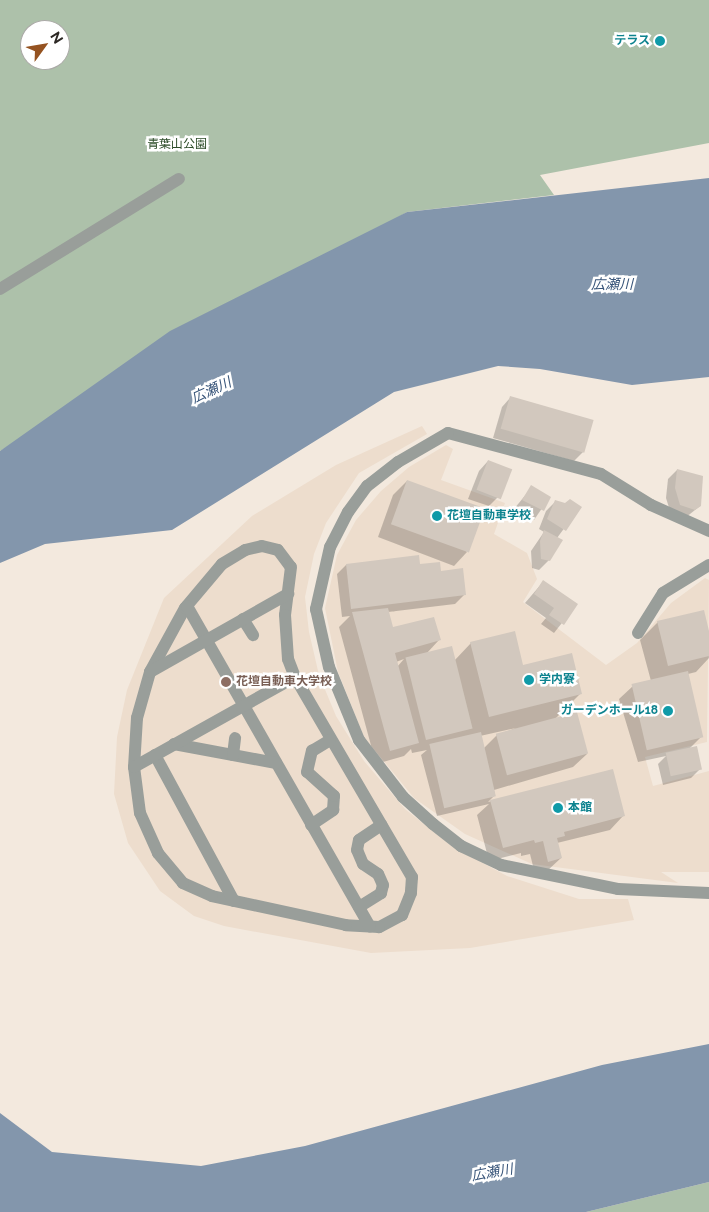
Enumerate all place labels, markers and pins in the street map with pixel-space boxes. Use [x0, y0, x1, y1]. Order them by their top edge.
place label: テラス [614, 34, 650, 48]
marker: テラス [654, 35, 666, 47]
place label: 花壇自動車学校 [447, 509, 531, 523]
marker: 花壇自動車学校 [431, 510, 443, 522]
place label: 学内寮 [539, 673, 575, 687]
marker: 学内寮 [523, 674, 535, 686]
place label: 花壇自動車大学校 [236, 675, 332, 689]
marker: 花壇自動車大学校 [220, 676, 232, 688]
place label: ガーデンホール18 [561, 704, 658, 718]
marker: ガーデンホール18 [662, 705, 674, 717]
place label: 本館 [568, 801, 592, 815]
marker: 本館 [552, 802, 564, 814]

